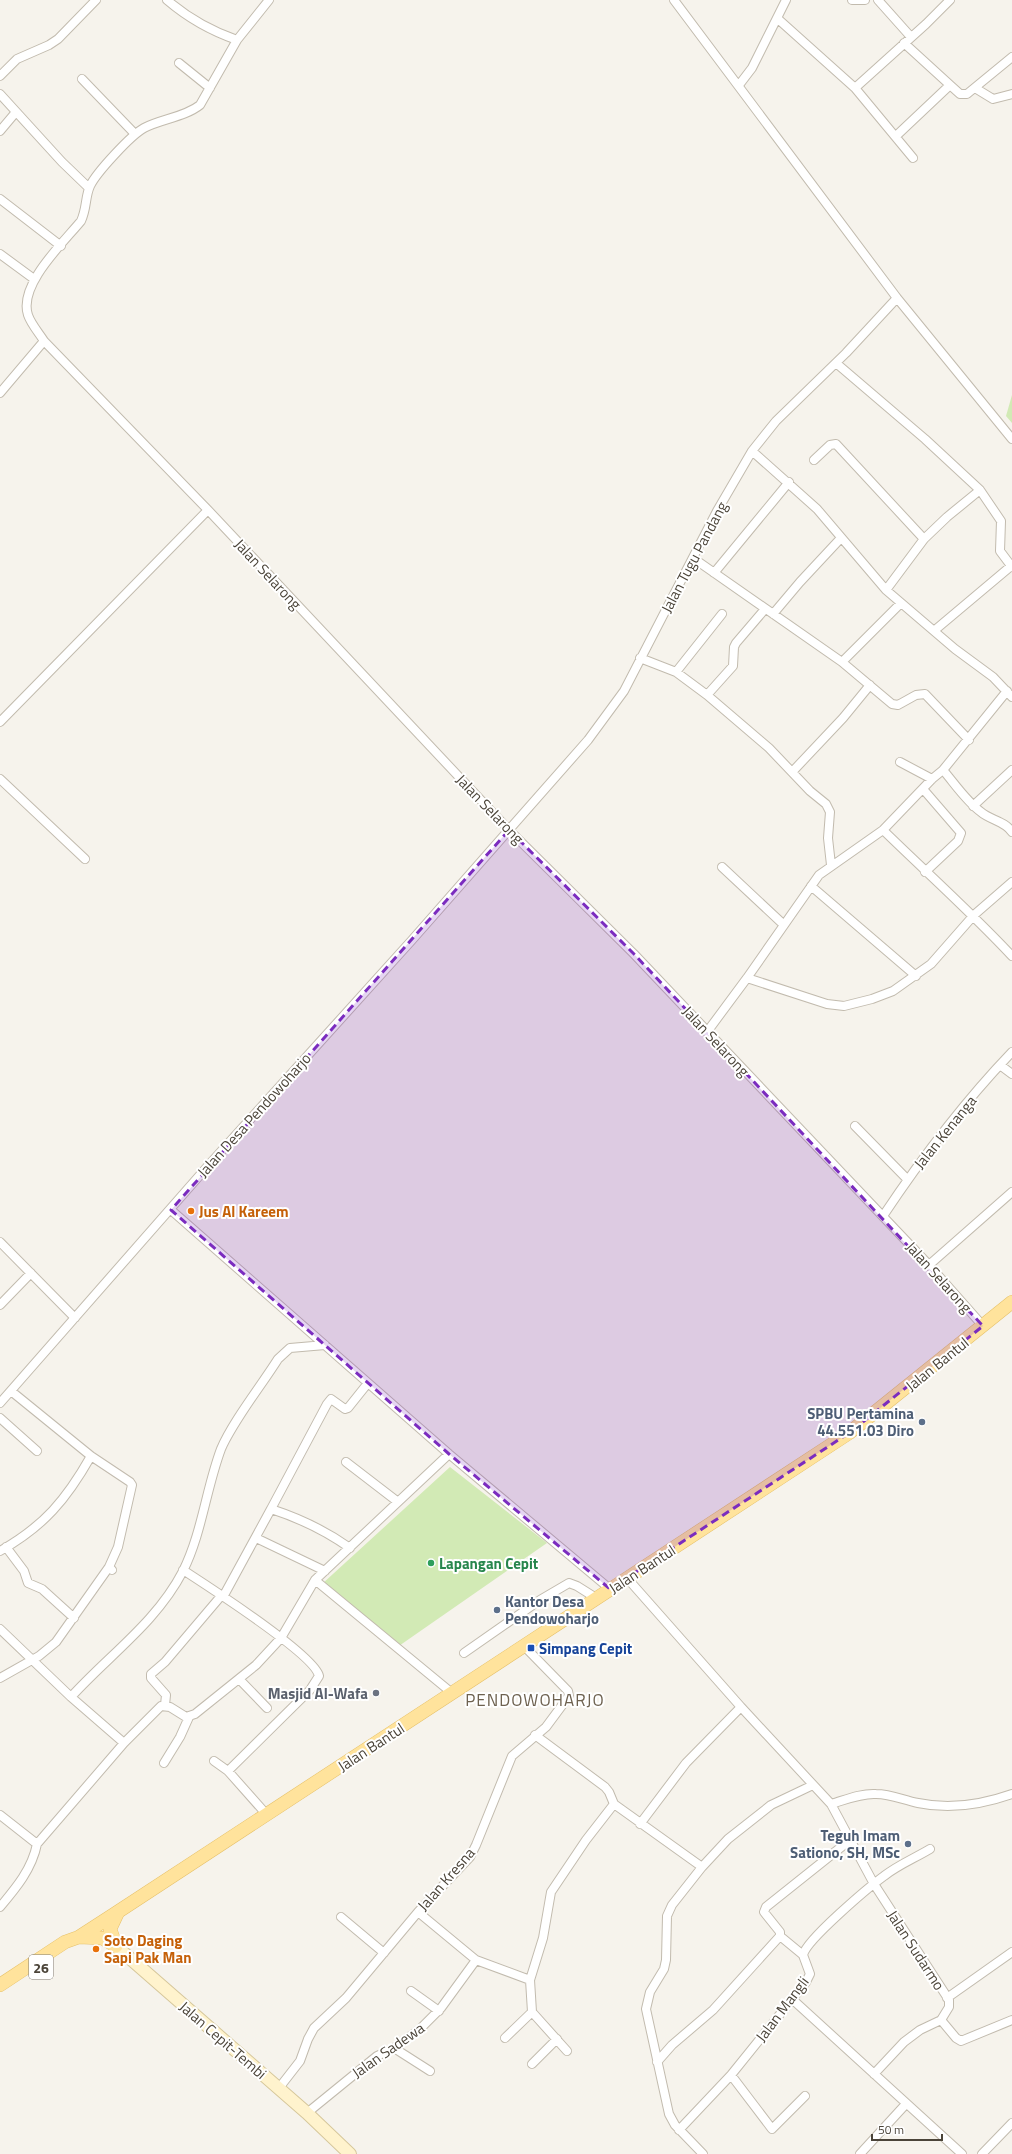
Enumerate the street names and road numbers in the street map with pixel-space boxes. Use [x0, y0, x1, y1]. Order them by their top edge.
street label: Jalan Tugu Pandang [655, 497, 733, 617]
street label: Jalan Selarong [229, 533, 307, 615]
street label: Jalan Selarong [451, 769, 530, 849]
street label: Jalan Selarong [677, 1000, 755, 1082]
street label: Jalan Desa Pendowoharjo [192, 1048, 316, 1182]
street label: Jalan Kenanga [908, 1090, 982, 1174]
street label: Jalan Selarong [900, 1236, 978, 1318]
street label: Jalan Bantul [900, 1331, 974, 1397]
street label: Jalan Bantul [604, 1539, 680, 1599]
street label: Jalan Bantul [333, 1717, 409, 1777]
street label: Jalan Kresna [412, 1842, 481, 1916]
street label: Jalan Sudarmo [881, 1905, 951, 1995]
road number: 26 [29, 1955, 53, 1979]
street label: Jalan Mangli [750, 1971, 814, 2047]
street label: Jalan Cepit-Tembi [174, 1995, 272, 2085]
street label: Jalan Sadewa [347, 2016, 429, 2084]

